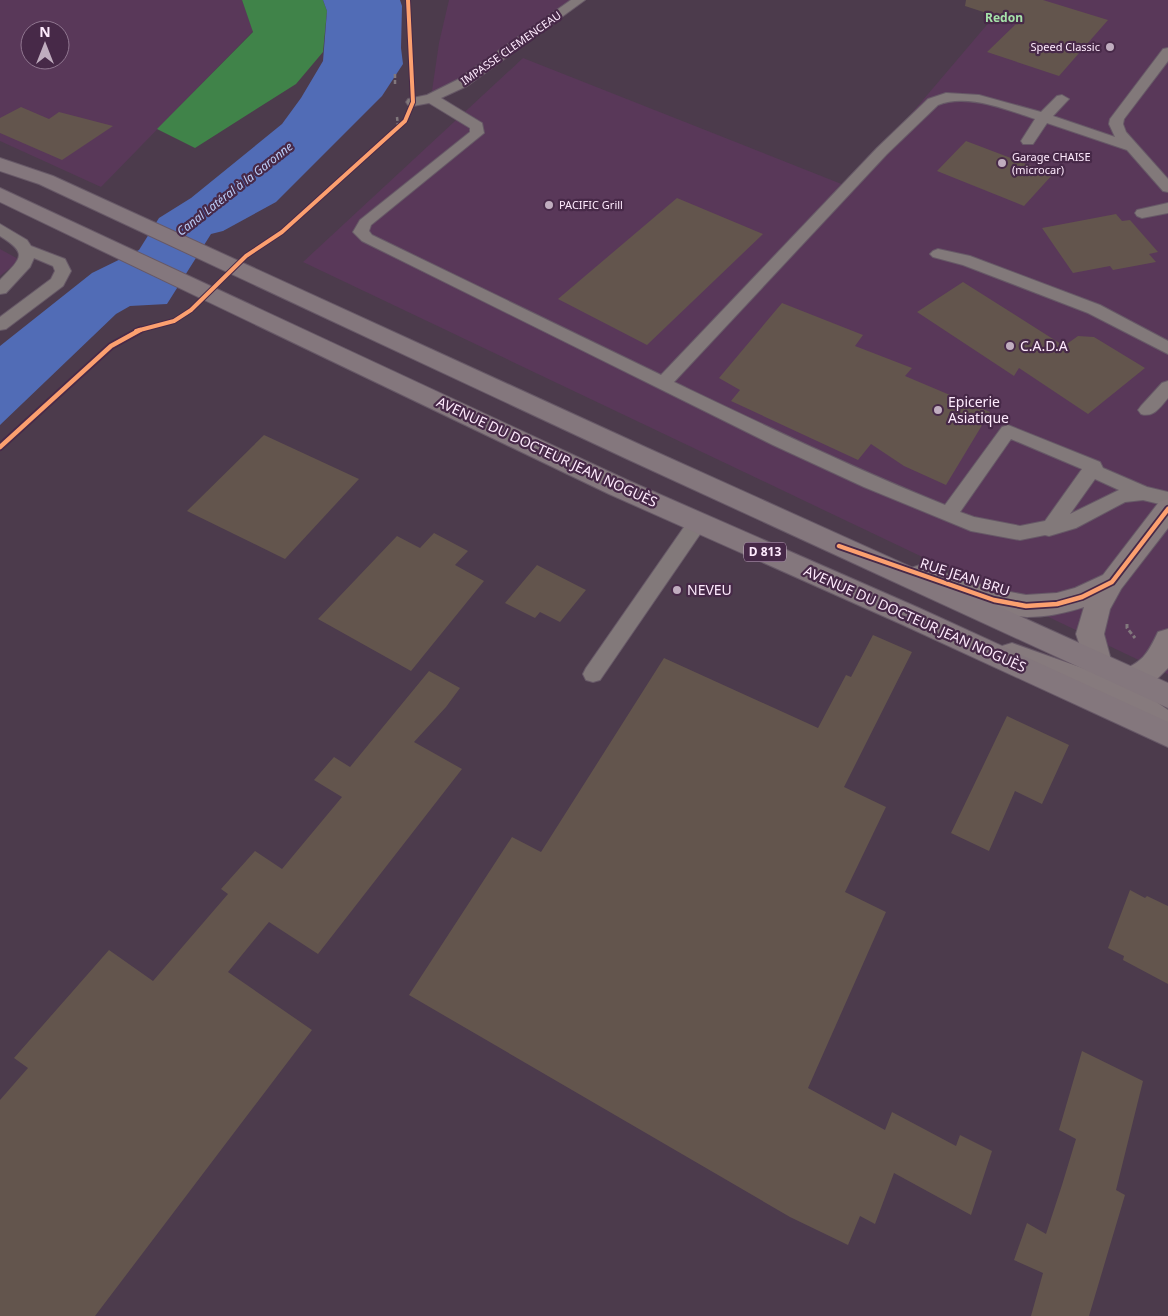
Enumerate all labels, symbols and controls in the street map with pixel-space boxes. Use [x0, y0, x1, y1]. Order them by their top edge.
street label: IMPASSE CLEMENCEAU [458, 7, 564, 88]
district label: Redon [985, 9, 1023, 26]
north arrow [20, 20, 70, 70]
text: N [39, 22, 51, 41]
place label: Speed Classic [1031, 39, 1100, 54]
marker: Speed Classic [1104, 41, 1116, 53]
water label: Canal Latéral à la Garonne [173, 138, 296, 239]
place label: Garage CHAISE (microcar) [1012, 149, 1091, 177]
marker: Garage CHAISE (microcar) [996, 157, 1008, 169]
place label: PACIFIC Grill [559, 197, 623, 212]
marker: PACIFIC Grill [543, 199, 555, 211]
place label: C.A.D.A [1020, 336, 1068, 355]
marker: C.A.D.A [1004, 340, 1016, 352]
street label: AVENUE DU DOCTEUR JEAN NOGUÈS [434, 392, 661, 511]
place label: Epicerie Asiatique [948, 392, 1009, 427]
marker: Epicerie Asiatique [932, 404, 944, 416]
road number: D 813 [744, 542, 786, 562]
street label: RUE JEAN BRU [918, 553, 1012, 600]
street label: AVENUE DU DOCTEUR JEAN NOGUÈS [801, 561, 1030, 676]
place label: NEVEU [687, 580, 732, 599]
marker: NEVEU [671, 584, 683, 596]

